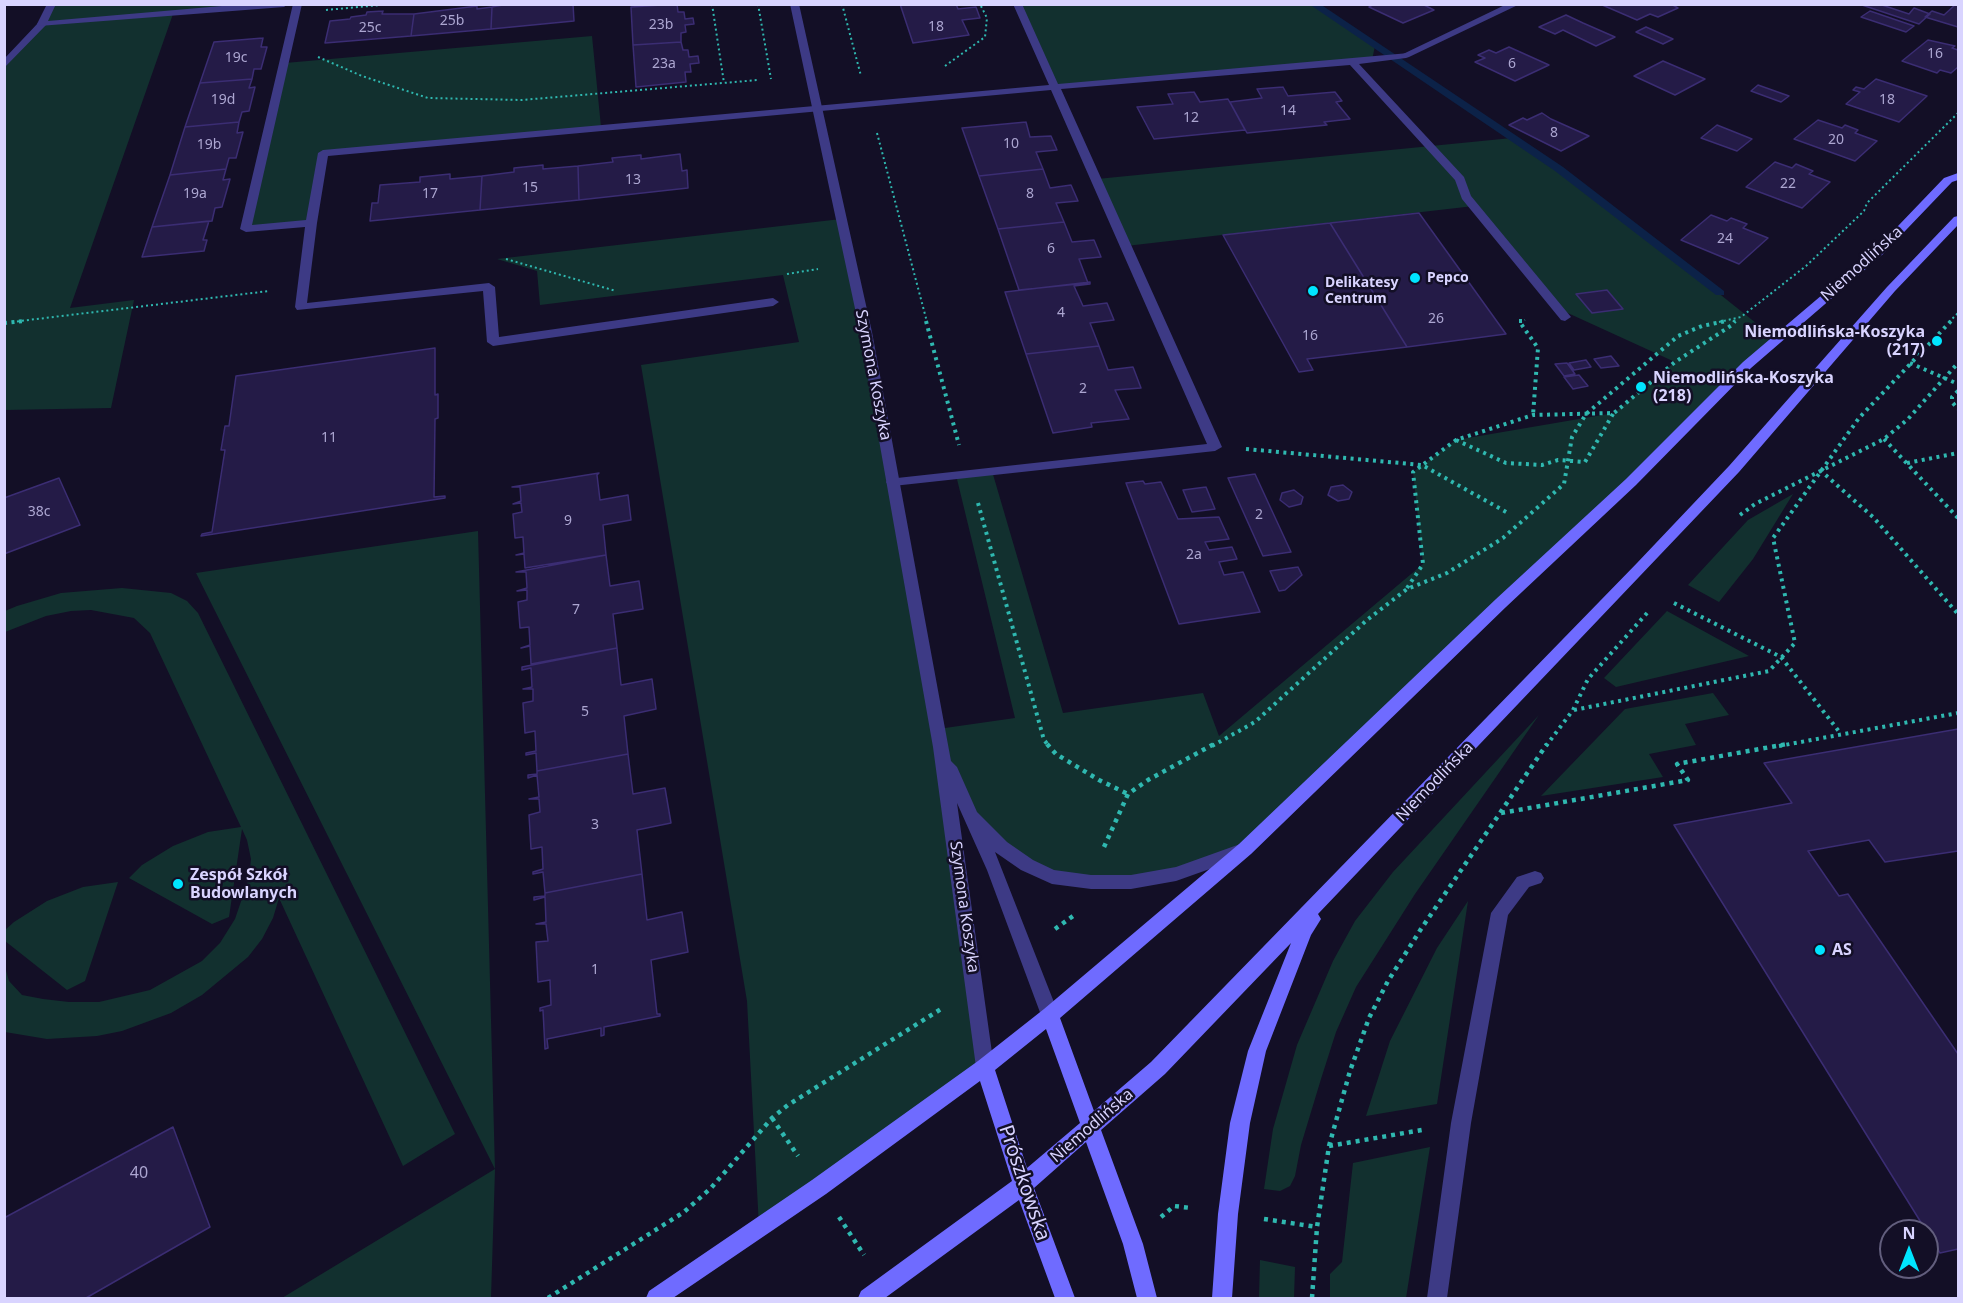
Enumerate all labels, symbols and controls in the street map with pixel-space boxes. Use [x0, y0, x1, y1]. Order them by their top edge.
house number: 25b [440, 13, 464, 29]
house number: 23b [649, 17, 673, 33]
house number: 18 [928, 19, 944, 35]
house number: 25c [359, 20, 381, 36]
house number: 16 [1927, 46, 1943, 62]
house number: 19c [225, 50, 247, 66]
house number: 23a [652, 56, 676, 72]
house number: 6 [1508, 56, 1516, 72]
house number: 19d [211, 92, 235, 108]
house number: 18 [1879, 92, 1895, 108]
house number: 14 [1280, 103, 1296, 119]
house number: 12 [1183, 110, 1199, 126]
house number: 8 [1550, 125, 1558, 141]
house number: 20 [1828, 132, 1844, 148]
house number: 10 [1003, 136, 1019, 152]
house number: 19b [197, 137, 221, 153]
house number: 13 [625, 172, 641, 188]
house number: 22 [1780, 176, 1796, 192]
house number: 15 [522, 180, 538, 196]
house number: 19a [183, 186, 207, 202]
house number: 17 [422, 186, 438, 202]
house number: 8 [1026, 186, 1034, 202]
street label: Niemodlińska [1817, 222, 1907, 306]
house number: 24 [1717, 231, 1733, 247]
house number: 6 [1047, 241, 1055, 257]
place label: Pepco [1427, 270, 1469, 286]
marker: Pepco [1408, 271, 1422, 285]
place label: Delikatesy Centrum [1325, 275, 1398, 308]
marker: Delikatesy Centrum [1306, 284, 1320, 298]
house number: 4 [1057, 305, 1065, 321]
street label: Szymona Koszyka [851, 308, 895, 442]
house number: 26 [1428, 311, 1444, 327]
place label: Niemodlińska-Koszyka (217) [1744, 322, 1925, 360]
house number: 16 [1302, 328, 1318, 344]
marker: Niemodlińska-Koszyka (217) [1930, 334, 1944, 348]
place label: Niemodlińska-Koszyka (218) [1653, 368, 1834, 406]
marker: Niemodlińska-Koszyka (218) [1634, 380, 1648, 394]
house number: 2 [1079, 381, 1087, 397]
house number: 11 [321, 430, 337, 446]
house number: 38c [28, 504, 50, 520]
house number: 2 [1255, 507, 1263, 523]
house number: 9 [564, 513, 572, 529]
house number: 2a [1186, 547, 1202, 563]
house number: 7 [572, 602, 580, 618]
house number: 5 [581, 704, 589, 720]
street label: Niemodlińska [1392, 738, 1478, 826]
house number: 3 [591, 817, 599, 833]
street label: Szymona Koszyka [945, 840, 983, 974]
place label: Zespół Szkół Budowlanych [190, 865, 297, 903]
marker: Zespół Szkół Budowlanych [171, 877, 185, 891]
place label: AS [1832, 940, 1852, 960]
marker: AS [1813, 943, 1827, 957]
house number: 1 [591, 962, 599, 978]
street label: Niemodlińska [1047, 1085, 1137, 1167]
street label: Prószkowska [993, 1122, 1055, 1244]
house number: 40 [130, 1163, 148, 1183]
north arrow [1879, 1219, 1939, 1279]
text: N [1902, 1222, 1916, 1244]

